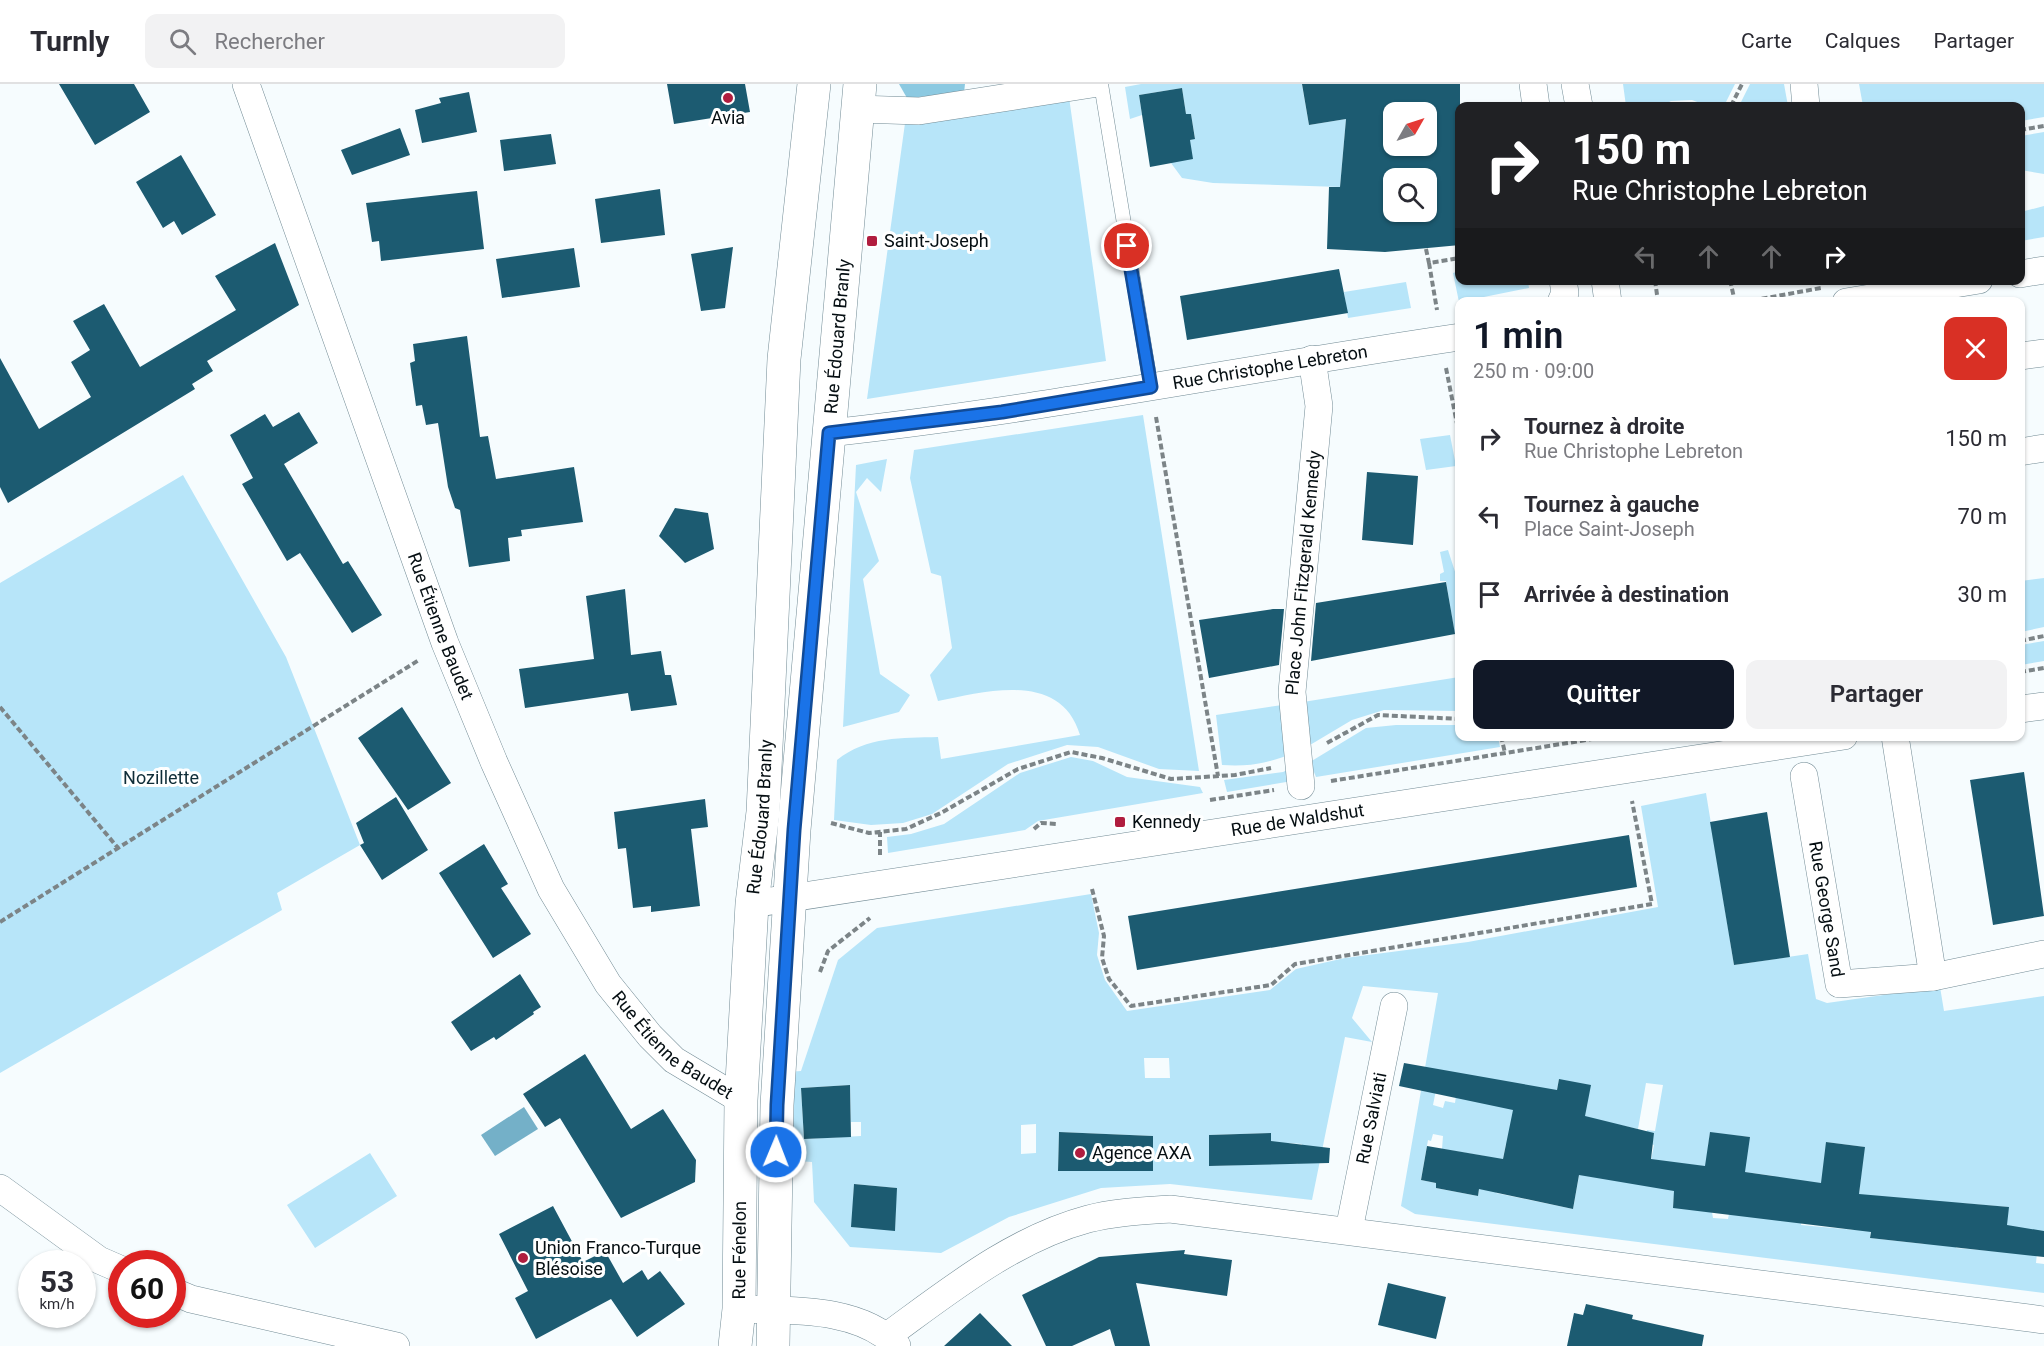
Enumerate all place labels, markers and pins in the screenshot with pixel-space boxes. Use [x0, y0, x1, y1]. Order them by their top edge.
marker: Avia [721, 91, 735, 105]
place label: Avia [711, 107, 745, 128]
pin [1101, 220, 1152, 271]
place label: Saint-Joseph [884, 230, 989, 251]
marker: Saint-Joseph [865, 234, 879, 248]
place label: Kennedy [1132, 811, 1201, 832]
marker: Kennedy [1113, 815, 1127, 829]
place label: Agence AXA [1092, 1142, 1192, 1163]
marker: Agence AXA [1073, 1146, 1087, 1160]
place label: Union Franco-Turque Blésoise [535, 1237, 701, 1279]
marker: Union Franco-Turque Blésoise [516, 1251, 530, 1265]

